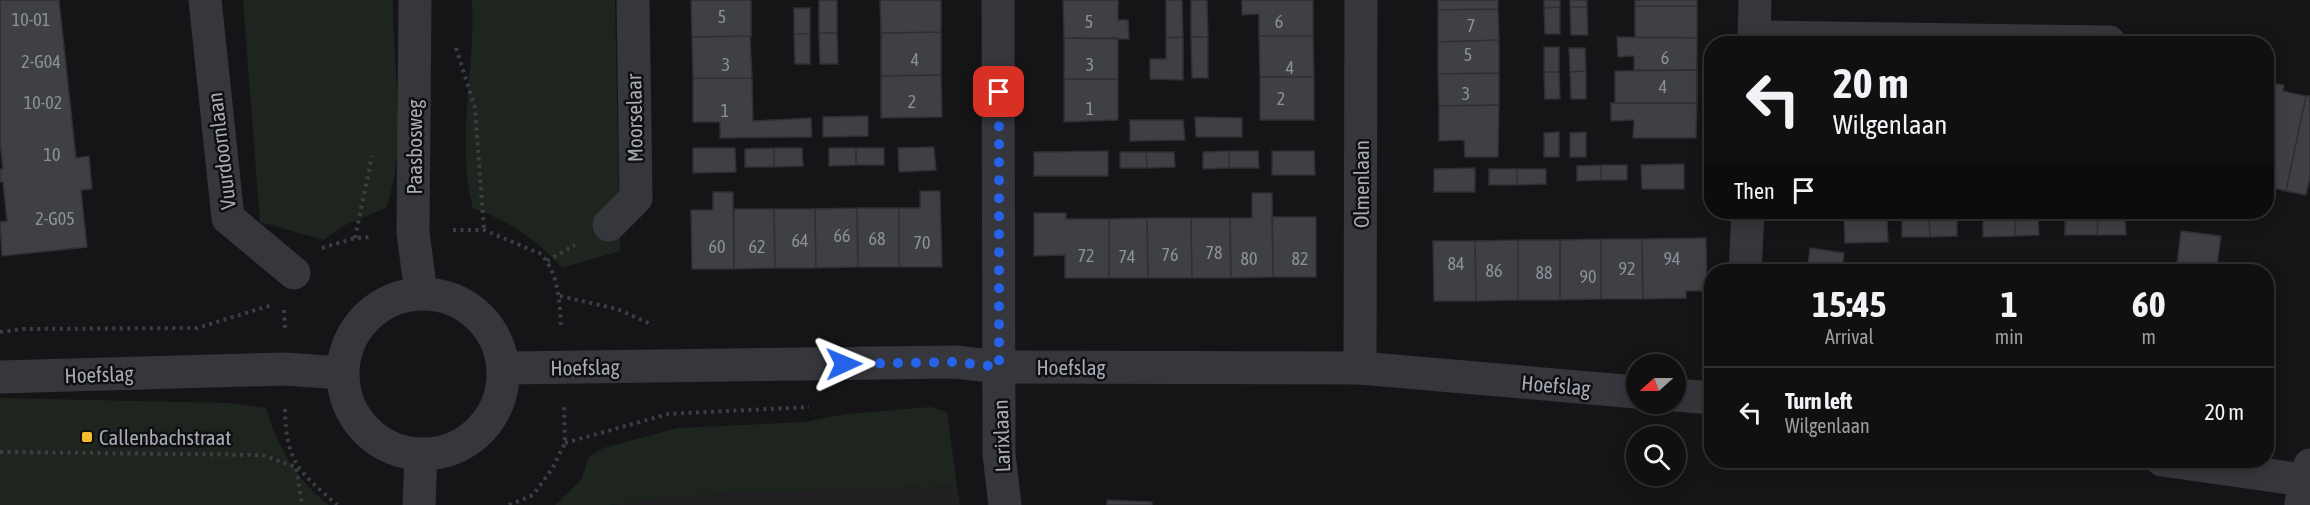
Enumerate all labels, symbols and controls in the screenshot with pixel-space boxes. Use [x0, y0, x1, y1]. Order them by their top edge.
house number: 5 [718, 6, 726, 27]
house number: 10-01 [12, 9, 50, 30]
house number: 5 [1085, 11, 1093, 32]
house number: 6 [1275, 11, 1283, 32]
house number: 7 [1467, 15, 1475, 36]
house number: 5 [1464, 44, 1472, 65]
house number: 6 [1661, 47, 1669, 68]
house number: 4 [911, 49, 919, 70]
house number: 2-G04 [21, 51, 61, 72]
house number: 3 [722, 54, 730, 75]
house number: 3 [1086, 54, 1094, 75]
house number: 4 [1286, 57, 1294, 78]
text: 20 m [1833, 59, 1908, 107]
icon: left [1734, 60, 1812, 138]
pin [973, 66, 1024, 117]
street label: Moorselaar [621, 73, 647, 162]
icon: arrive [982, 75, 1015, 108]
house number: 4 [1659, 76, 1667, 97]
house number: 3 [1462, 83, 1470, 104]
house number: 2 [1277, 88, 1285, 109]
street label: Vuurdoornlaan [202, 91, 240, 211]
house number: 2 [908, 91, 916, 112]
house number: 10-02 [24, 92, 62, 113]
house number: 1 [1086, 98, 1094, 119]
street label: Paasbosweg [402, 100, 426, 194]
house number: 1 [721, 100, 729, 121]
text: Wilgenlaan [1833, 109, 1947, 140]
street label: Olmenlaan [1349, 140, 1373, 228]
house number: 10 [44, 144, 60, 165]
icon: arrive [1787, 174, 1820, 207]
text: Then [1734, 178, 1775, 204]
house number: 2-G05 [35, 208, 75, 229]
house number: 66 [834, 225, 850, 246]
house number: 68 [869, 228, 885, 249]
house number: 64 [792, 230, 808, 251]
house number: 70 [914, 232, 930, 253]
house number: 60 [709, 236, 725, 257]
house number: 62 [749, 236, 765, 257]
house number: 78 [1206, 242, 1222, 263]
house number: 76 [1162, 244, 1178, 265]
house number: 72 [1078, 245, 1094, 266]
house number: 74 [1119, 246, 1135, 267]
house number: 80 [1241, 248, 1257, 269]
house number: 82 [1292, 248, 1308, 269]
house number: 94 [1664, 248, 1680, 269]
house number: 84 [1448, 253, 1464, 274]
house number: 92 [1619, 258, 1635, 279]
house number: 86 [1486, 260, 1502, 281]
house number: 88 [1536, 262, 1552, 283]
house number: 90 [1580, 266, 1596, 287]
text: 15:45 [1812, 283, 1886, 325]
text: 1 [2001, 283, 2018, 325]
text: 60 [2132, 283, 2166, 325]
text: Arrival [1825, 325, 1874, 348]
text: min [1995, 325, 2023, 348]
text: m [2142, 325, 2156, 348]
position arrow [812, 332, 876, 396]
street label: Hoefslag [550, 354, 620, 380]
north arrow [1626, 354, 1686, 414]
map controls [1626, 354, 1686, 486]
street label: Hoefslag [1036, 355, 1106, 379]
street label: Hoefslag [64, 361, 134, 387]
street label: Hoefslag [1520, 370, 1592, 400]
text: Turn left [1785, 388, 1852, 414]
icon: left [1734, 396, 1767, 429]
street label: Larixlaan [988, 399, 1014, 473]
text: 20 m [2204, 399, 2244, 425]
text: Wilgenlaan [1785, 414, 1870, 437]
place label: Callenbachstraat [99, 425, 231, 449]
button: search [1626, 426, 1686, 486]
marker: Callenbachstraat [80, 430, 94, 444]

